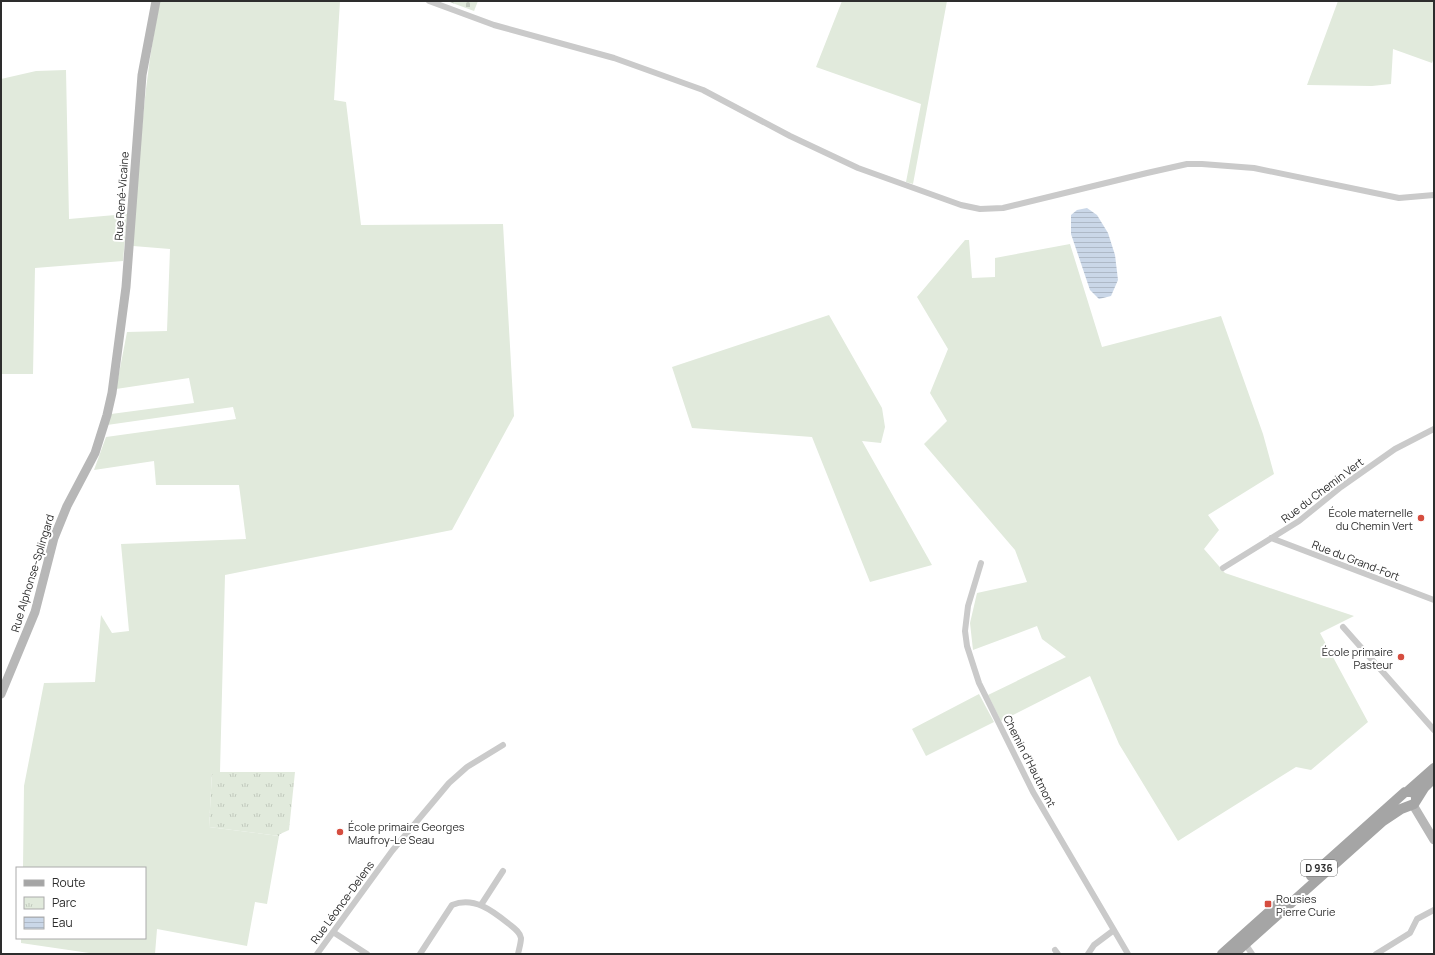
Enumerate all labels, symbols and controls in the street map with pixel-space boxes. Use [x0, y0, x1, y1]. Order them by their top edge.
street label: Rue René-Vicaine [110, 151, 132, 241]
street label: Rue du Chemin Vert [1278, 454, 1366, 526]
place label: École maternelle du Chemin Vert [1329, 505, 1414, 533]
street label: Rue Alphonse-Splingard [7, 512, 57, 634]
marker: École maternelle du Chemin Vert [1416, 513, 1426, 523]
street label: Rue du Grand-Fort [1310, 536, 1402, 584]
place label: École primaire Pasteur [1322, 644, 1394, 672]
marker: École primaire Pasteur [1396, 652, 1406, 662]
street label: Chemin d'Hautmont [1000, 712, 1060, 810]
place label: École primaire Georges Maufroy-Le Seau [348, 819, 465, 847]
marker: École primaire Georges Maufroy-Le Seau [335, 827, 345, 837]
street label: Rue Léonce-Delens [307, 857, 377, 946]
road number: D 936 [1301, 860, 1337, 876]
legend [16, 867, 146, 939]
text: Route [52, 874, 85, 891]
place label: Rousies Pierre Curie [1276, 891, 1336, 919]
text: Parc [52, 894, 77, 911]
marker: Rousies Pierre Curie [1263, 899, 1273, 909]
text: Eau [52, 914, 73, 931]

